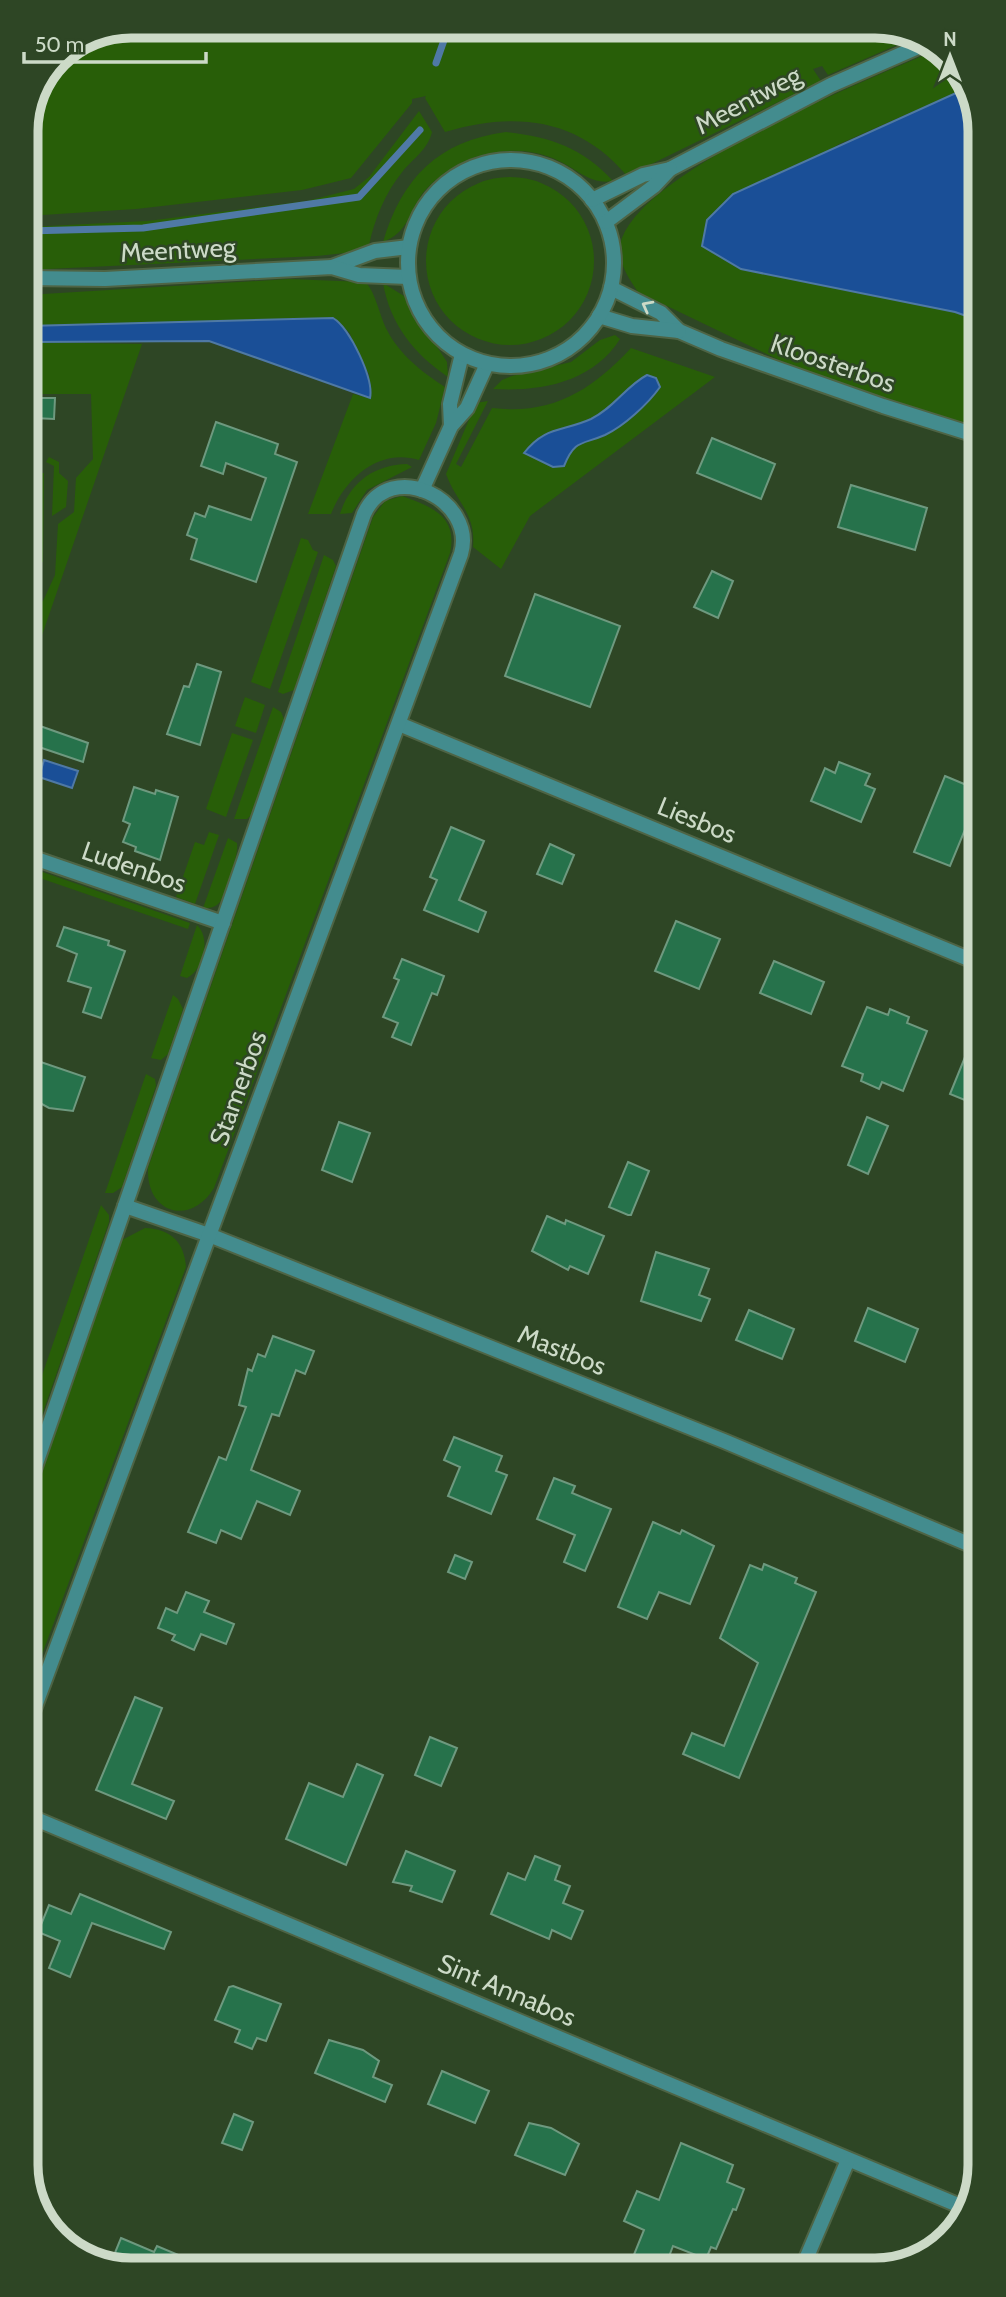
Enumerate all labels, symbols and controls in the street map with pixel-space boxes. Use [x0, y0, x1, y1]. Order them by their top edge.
scale bar [24, 21, 206, 65]
north arrow [915, 21, 985, 91]
text: N [943, 28, 957, 51]
text: 50 m [35, 32, 84, 57]
street label: Meentweg [689, 58, 807, 141]
street label: Meentweg [119, 231, 238, 269]
one-way arrow [642, 301, 654, 314]
street label: Kloosterbos [766, 327, 900, 399]
street label: Liesbos [653, 790, 741, 850]
street label: Ludenbos [78, 834, 191, 900]
street label: Stamerbos [202, 1026, 274, 1150]
street label: Mastbos [513, 1318, 611, 1382]
street label: Sint Annabos [433, 1947, 581, 2033]

